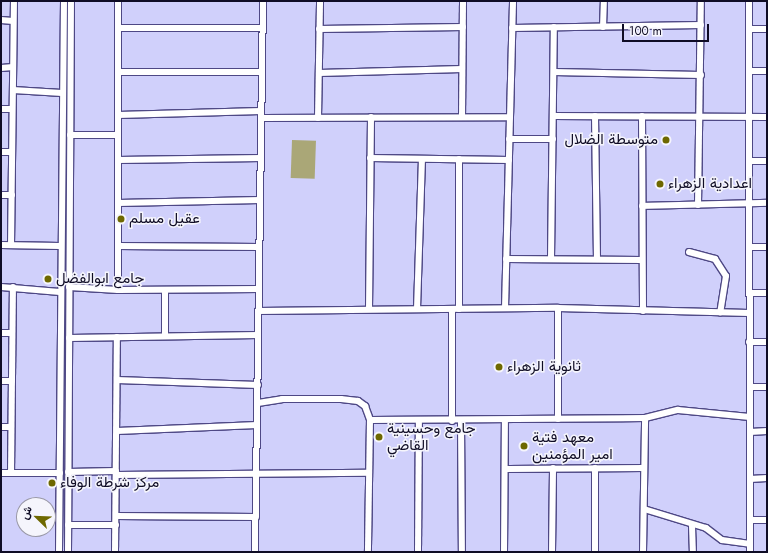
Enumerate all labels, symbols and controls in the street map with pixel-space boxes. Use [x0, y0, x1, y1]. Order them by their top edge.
scale bar [624, 16, 711, 42]
text: 100 m [629, 22, 662, 40]
place label: متوسطة الضلال [564, 131, 658, 149]
marker: متوسطة الضلال [661, 135, 671, 145]
place label: اعدادية الزهراء [668, 175, 752, 193]
marker: اعدادية الزهراء [655, 179, 665, 189]
place label: عقيل مسلم [129, 210, 200, 228]
marker: عقيل مسلم [116, 214, 126, 224]
place label: جامع ابوالفضل [56, 270, 144, 288]
marker: جامع ابوالفضل [43, 274, 53, 284]
place label: ثانوية الزهراء [507, 358, 581, 376]
marker: ثانوية الزهراء [494, 362, 504, 372]
place label: جامع وحسينية القاضي [387, 419, 476, 454]
place label: معهد فتية امير المؤمنين [532, 428, 613, 463]
marker: جامع وحسينية القاضي [374, 432, 384, 442]
marker: معهد فتية امير المؤمنين [519, 441, 529, 451]
place label: مركز شرطة الوفاء [60, 474, 159, 492]
marker: مركز شرطة الوفاء [47, 478, 57, 488]
north arrow [16, 497, 56, 537]
text: ش [16, 503, 36, 522]

